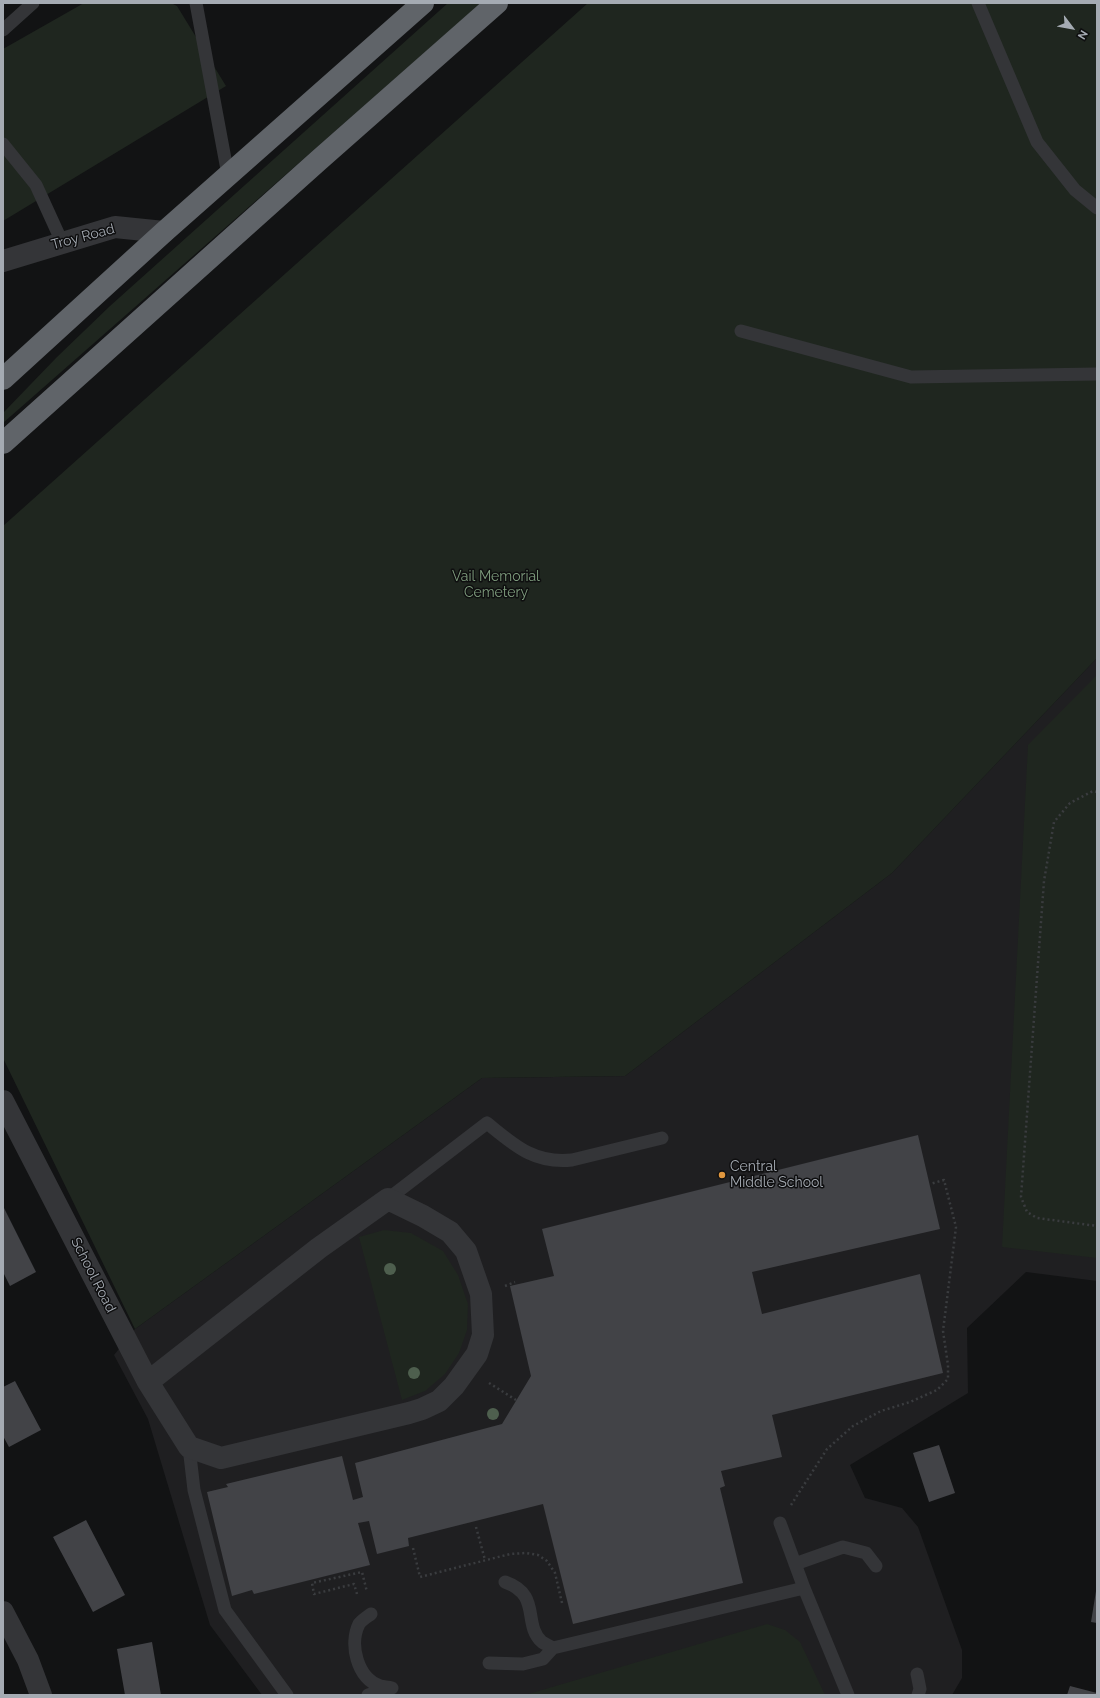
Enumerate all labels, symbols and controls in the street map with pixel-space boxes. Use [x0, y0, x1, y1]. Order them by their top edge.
north arrow [1052, 8, 1092, 48]
text: N [1075, 28, 1090, 42]
street label: Troy Road [50, 221, 116, 253]
park label: Vail Memorial Cemetery [452, 569, 540, 602]
place label: Central Middle School [730, 1159, 823, 1192]
marker: Central Middle School [717, 1170, 727, 1180]
street label: School Road [67, 1235, 119, 1315]

